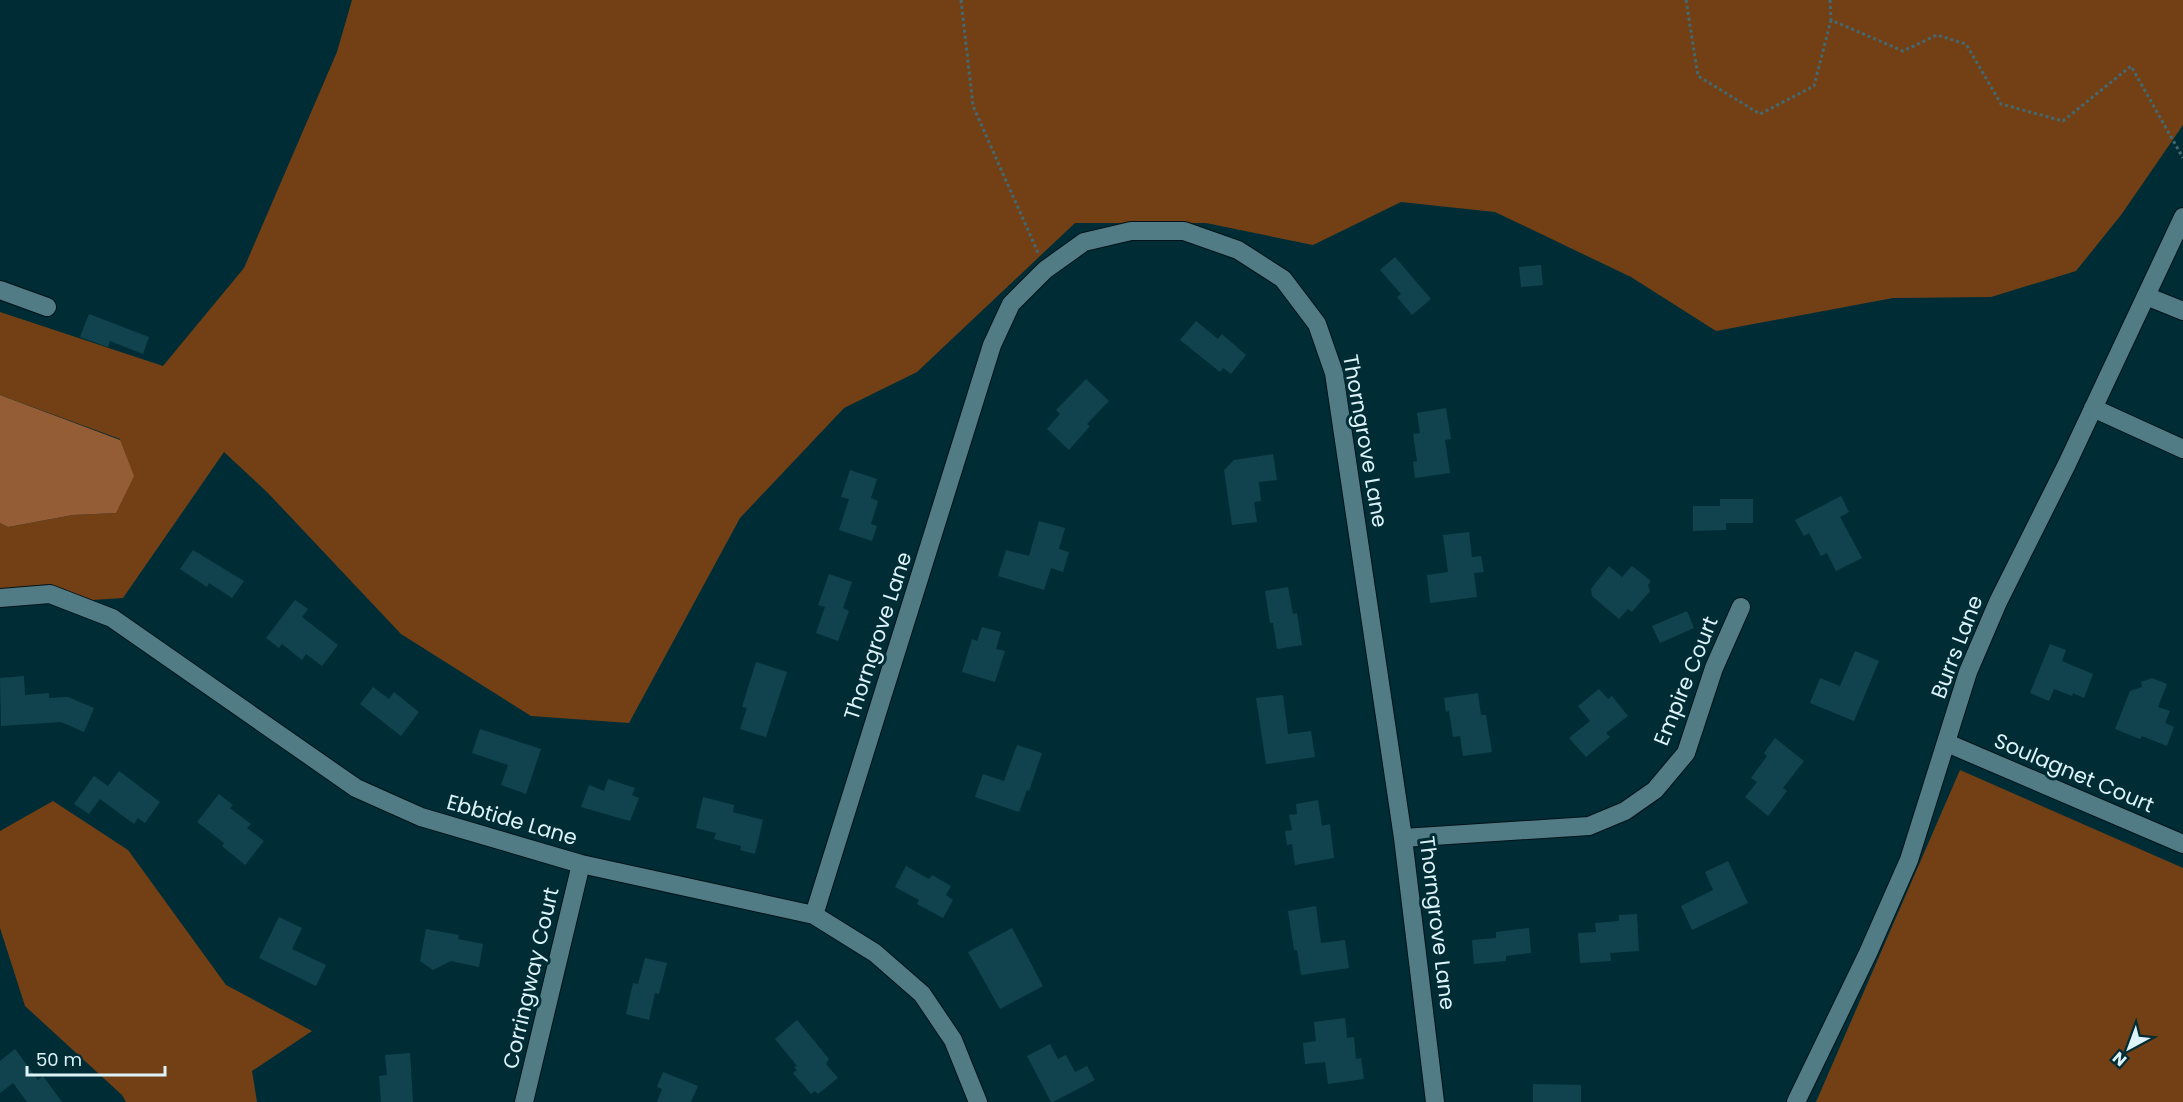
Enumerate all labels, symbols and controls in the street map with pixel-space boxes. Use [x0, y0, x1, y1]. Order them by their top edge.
street label: Thorngrove Lane [1336, 352, 1395, 530]
street label: Thorngrove Lane [837, 548, 918, 724]
street label: Burrs Lane [1924, 591, 1989, 703]
street label: Empire Court [1646, 612, 1725, 750]
street label: Soulagnet Court [1990, 726, 2159, 819]
street label: Ebbtide Lane [443, 787, 581, 852]
street label: Thorngrove Lane [1412, 834, 1463, 1012]
street label: Corringway Court [496, 884, 566, 1072]
north arrow [2099, 1018, 2159, 1078]
scale bar [27, 1039, 165, 1077]
text: N [2107, 1046, 2132, 1072]
text: 50 m [36, 1047, 82, 1072]

